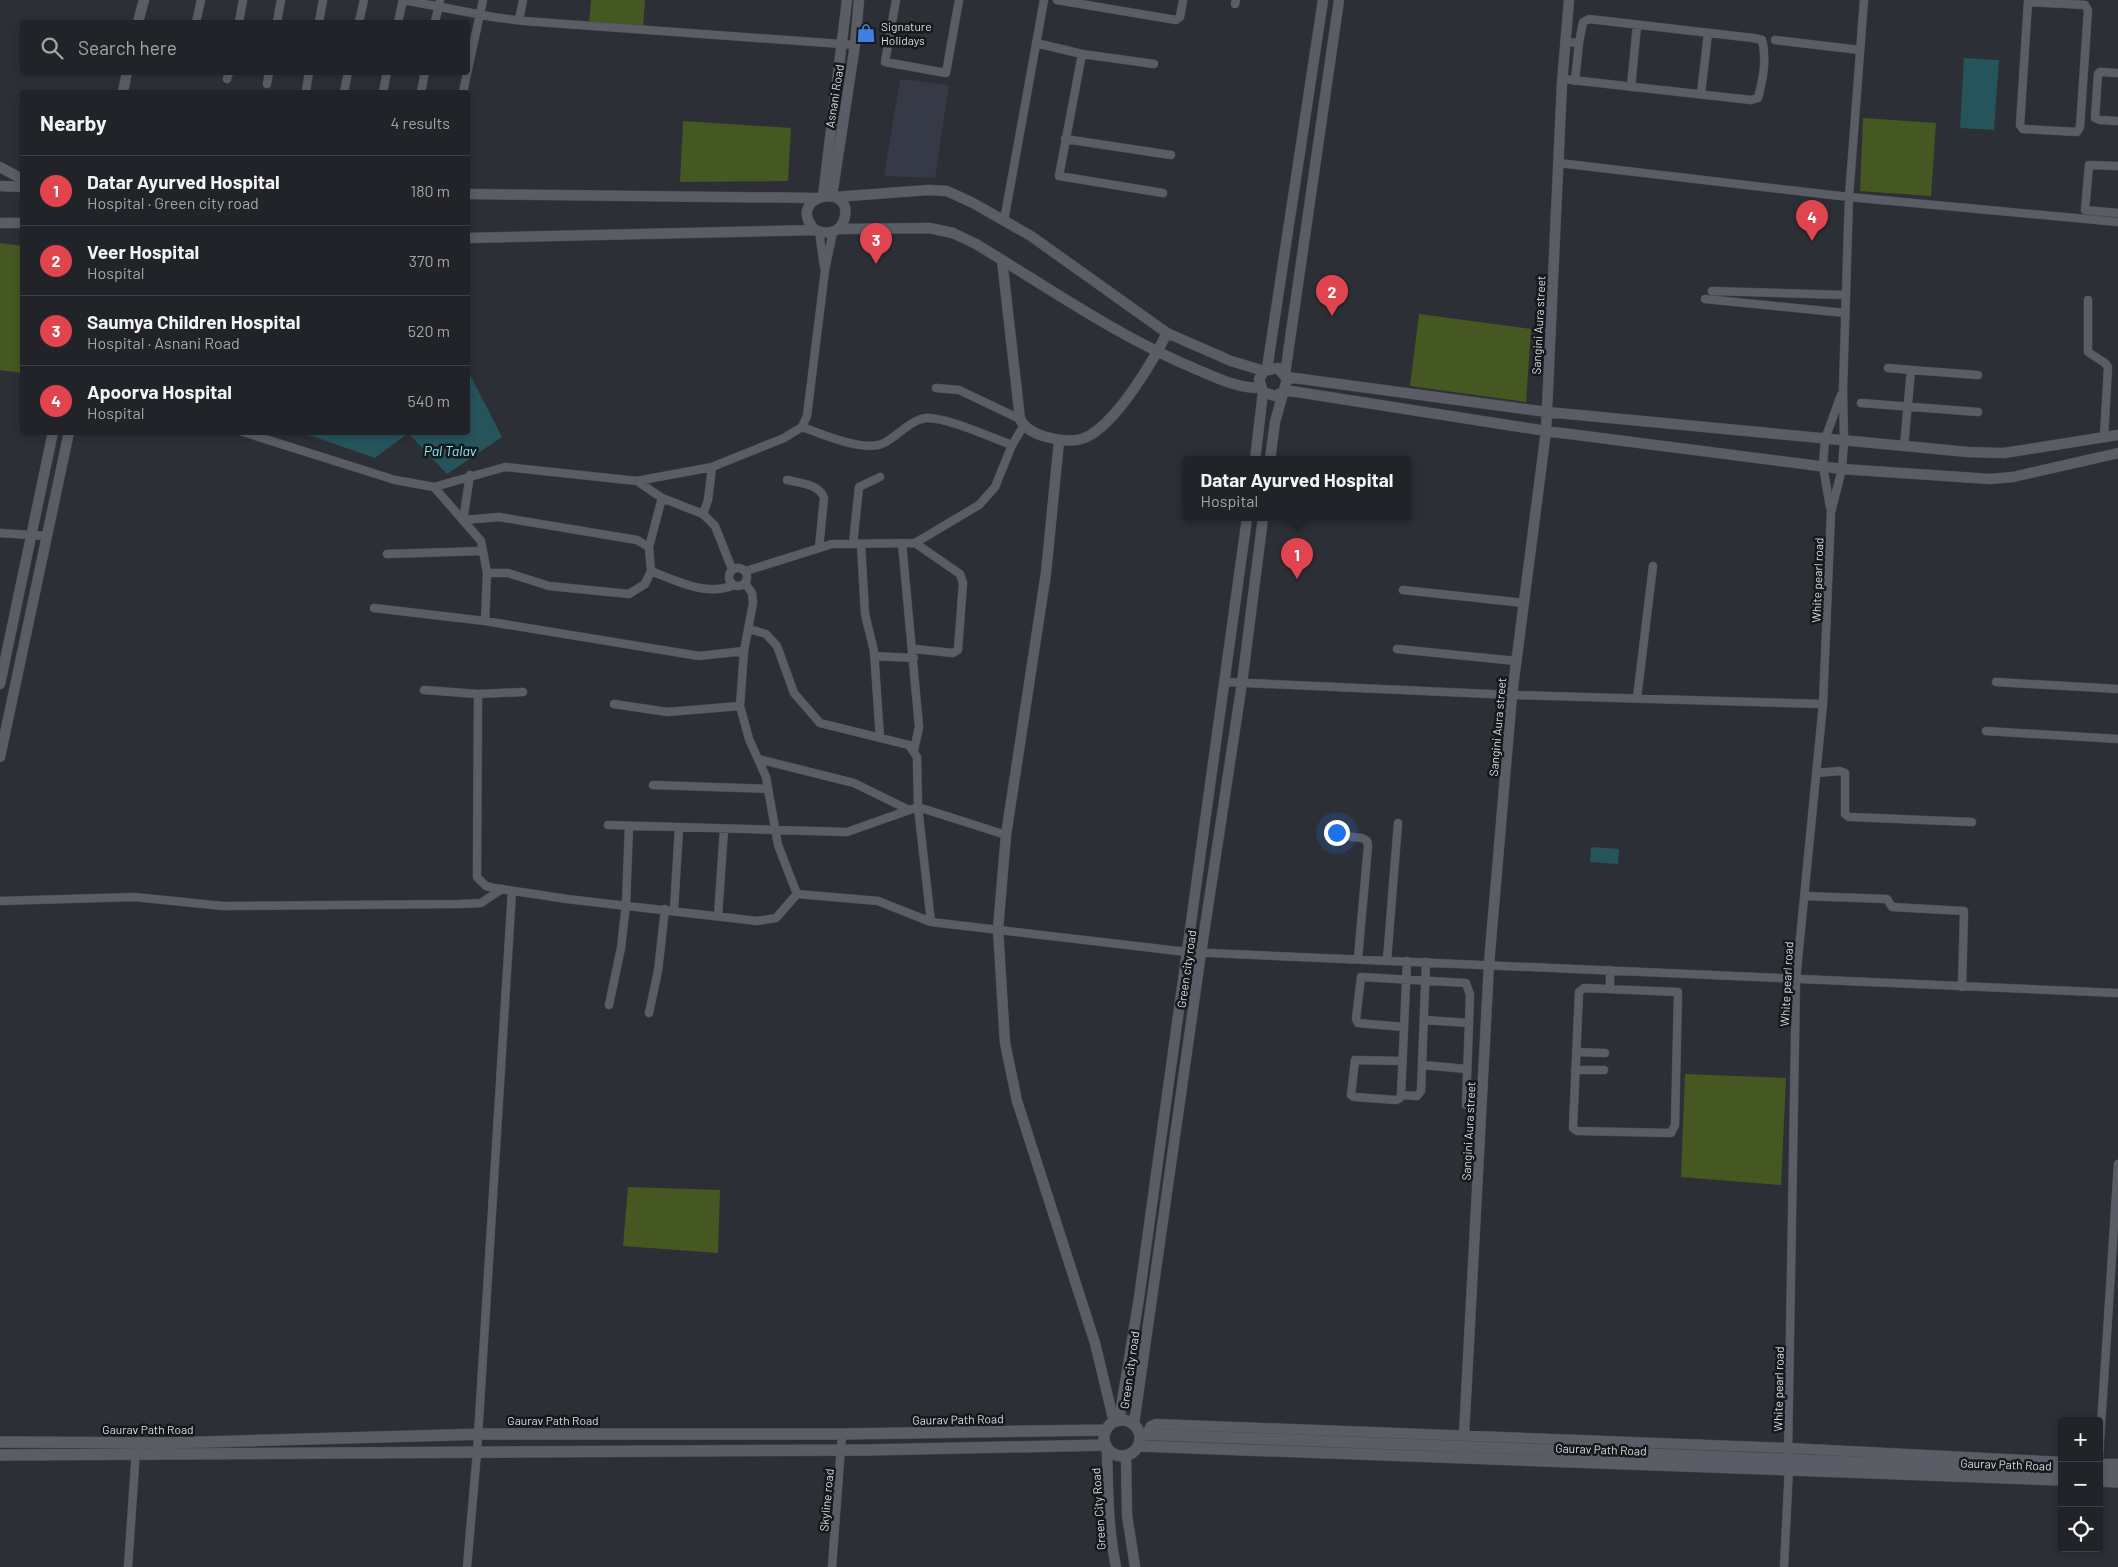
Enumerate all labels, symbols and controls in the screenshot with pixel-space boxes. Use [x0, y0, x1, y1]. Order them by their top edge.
place label: Signature Holidays [881, 19, 932, 47]
search box [20, 20, 470, 75]
shop icon: Signature Holidays [855, 22, 877, 44]
icon: search [38, 34, 66, 62]
text: Search here [78, 36, 177, 59]
street label: Asnani Road [822, 63, 846, 129]
text: Nearby [40, 110, 106, 135]
text: 4 results [390, 113, 450, 132]
text: Datar Ayurved Hospital [87, 170, 280, 193]
text: 1 [53, 181, 59, 200]
text: 180 m [411, 181, 450, 200]
text: Hospital · Green city road [87, 193, 259, 212]
pin: 4 [1796, 200, 1828, 241]
pin: 3 [860, 223, 892, 264]
text: Veer Hospital [87, 240, 199, 263]
text: 2 [52, 251, 60, 270]
text: 370 m [409, 251, 450, 270]
text: Hospital [87, 263, 144, 282]
pin: 2 [1316, 275, 1348, 316]
street label: Sangini Aura street [1528, 275, 1548, 375]
text: Saumya Children Hospital [87, 310, 300, 333]
text: 3 [52, 321, 60, 340]
text: 520 m [408, 321, 450, 340]
text: Hospital · Asnani Road [87, 333, 240, 352]
text: Apoorva Hospital [87, 380, 232, 403]
text: 4 [51, 391, 61, 410]
text: 540 m [407, 391, 450, 410]
text: Hospital [87, 403, 144, 422]
water label: Pal Talav [424, 442, 477, 459]
popup [1183, 456, 1411, 521]
text: Datar Ayurved Hospital [1201, 468, 1393, 491]
text: Hospital [1201, 491, 1258, 510]
street label: White pearl road [1809, 537, 1825, 623]
pin: 1 [1281, 538, 1313, 579]
street label: Sangini Aura street [1486, 677, 1508, 777]
your location [1324, 820, 1350, 846]
street label: Green city road [1174, 929, 1198, 1009]
street label: White pearl road [1777, 941, 1795, 1027]
street label: Sangini Aura street [1458, 1081, 1478, 1181]
street label: Green city road [1117, 1330, 1141, 1410]
street label: White pearl road [1770, 1346, 1786, 1432]
street label: Gaurav Path Road [912, 1411, 1004, 1427]
street label: Gaurav Path Road [507, 1413, 599, 1427]
map controls [2058, 1417, 2103, 1552]
button: + [2058, 1417, 2103, 1462]
street label: Gaurav Path Road [102, 1422, 194, 1436]
street label: Gaurav Path Road [1555, 1440, 1647, 1458]
street label: Gaurav Path Road [1960, 1455, 2052, 1473]
button: − [2058, 1462, 2103, 1507]
street label: Green City Road [1088, 1467, 1108, 1551]
street label: Skyline road [816, 1468, 836, 1532]
button: locate [2058, 1507, 2103, 1552]

